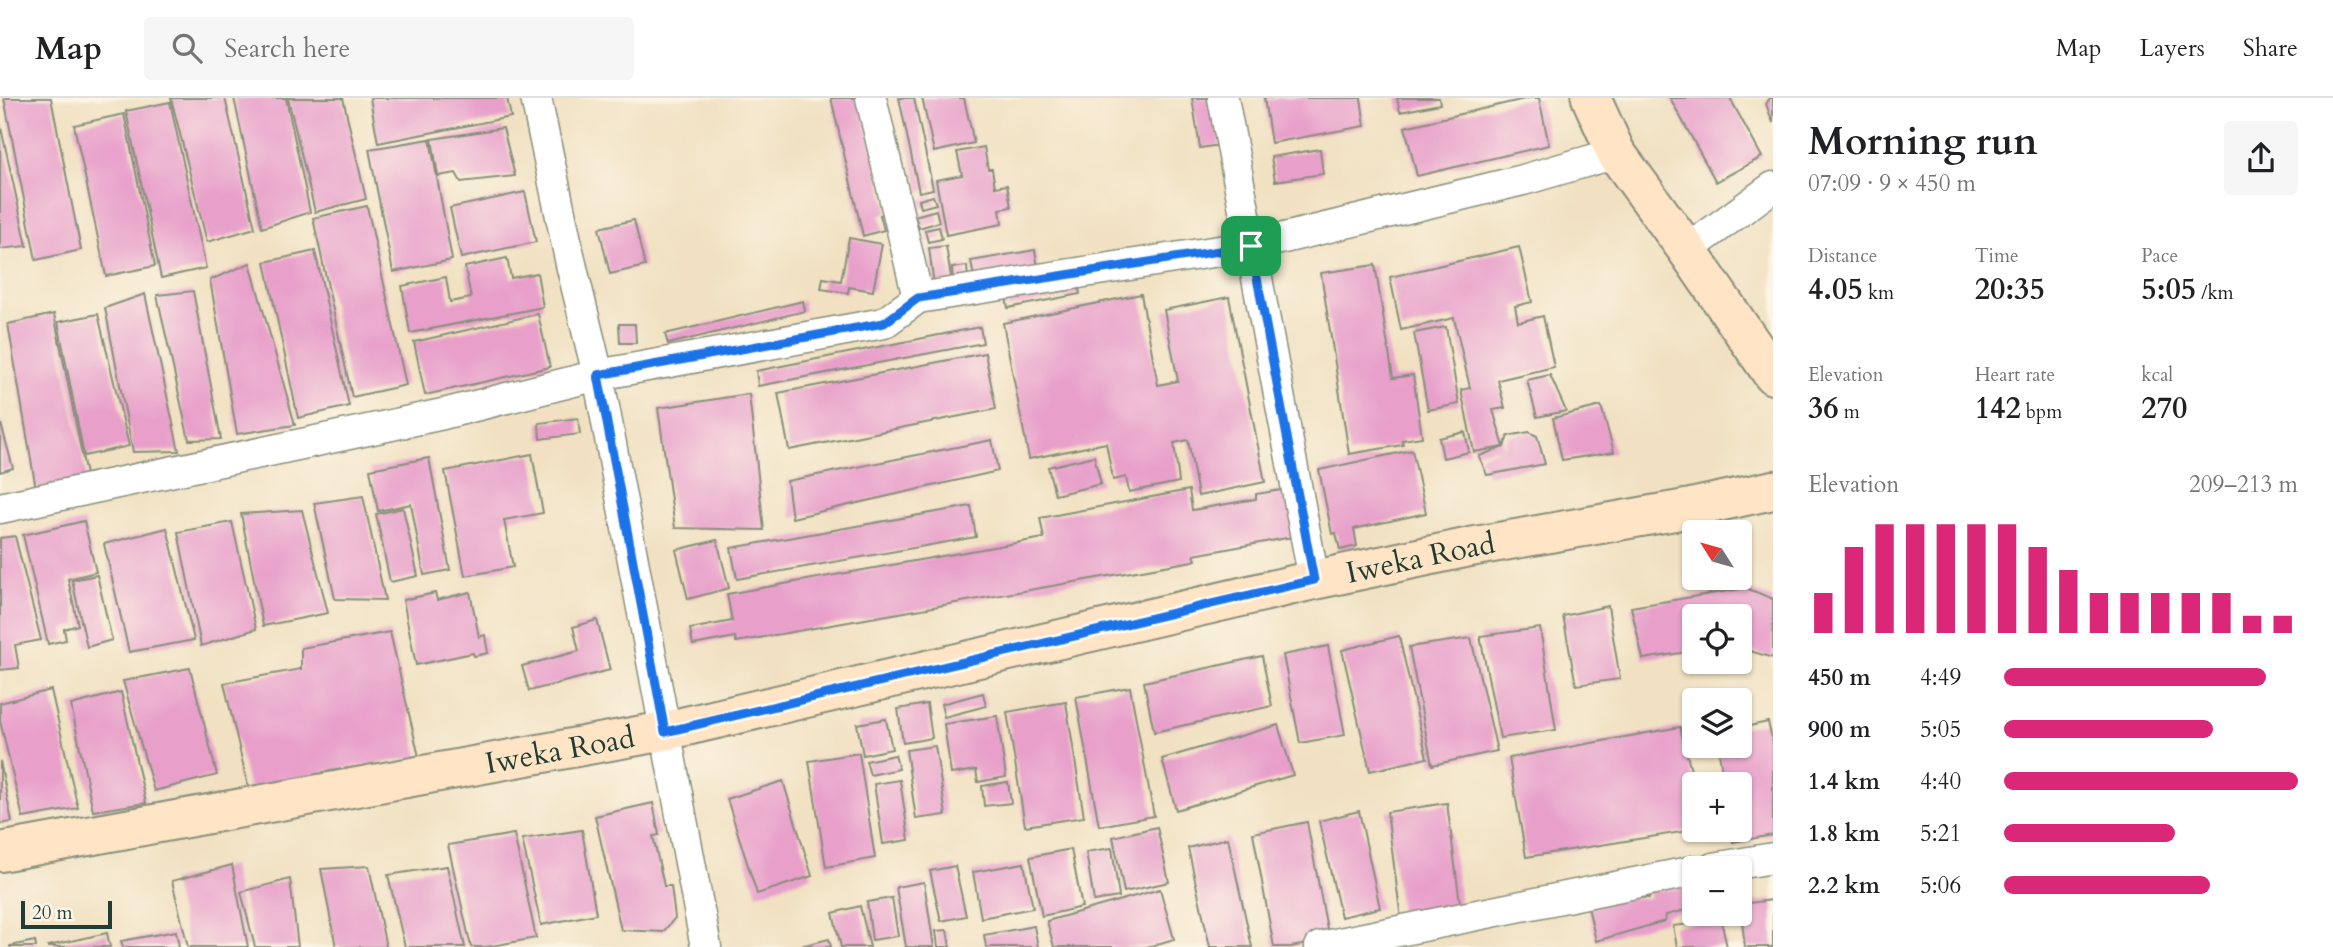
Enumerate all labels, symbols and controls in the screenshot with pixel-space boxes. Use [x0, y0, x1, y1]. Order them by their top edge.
search box [144, 17, 634, 80]
text: Map [35, 26, 102, 71]
icon: search [168, 29, 206, 67]
text: Search here [224, 31, 350, 66]
text: Map [2056, 32, 2102, 65]
text: Layers [2140, 32, 2205, 65]
text: Share [2243, 32, 2298, 65]
text: Morning run [1808, 116, 2038, 168]
button: share [2224, 121, 2298, 195]
text: 07:09 · 9 × 450 m [1808, 168, 1976, 199]
pin [1221, 216, 1281, 276]
icon: arrive [1232, 227, 1270, 265]
text: Distance [1808, 243, 1877, 269]
text: Time [1975, 243, 2019, 269]
text: Pace [2141, 243, 2178, 269]
text: 4.05 [1808, 269, 1863, 310]
text: 20:35 [1975, 269, 2045, 310]
text: 5:05 [2141, 269, 2196, 310]
text: km [1863, 280, 1894, 306]
text: /km [2196, 280, 2234, 306]
text: Elevation [1808, 362, 1883, 388]
text: Heart rate [1975, 362, 2055, 388]
text: kcal [2141, 362, 2173, 388]
text: 36 [1808, 388, 1839, 429]
text: 142 [1975, 388, 2021, 429]
text: 270 [2141, 388, 2187, 429]
text: m [1839, 399, 1860, 425]
text: bpm [2021, 399, 2062, 425]
text: Elevation [1808, 469, 1899, 500]
text: 209–213 m [2189, 469, 2298, 500]
north arrow [1682, 520, 1752, 590]
map controls [1682, 520, 1752, 926]
street label: Iweka Road [1342, 523, 1498, 594]
button: locate [1682, 604, 1752, 674]
text: 450 m [1808, 662, 1871, 693]
text: 4:49 [1920, 662, 1961, 693]
button: layers [1682, 688, 1752, 758]
text: 900 m [1808, 714, 1871, 745]
text: 5:05 [1920, 714, 1961, 745]
street label: Iweka Road [482, 717, 638, 784]
text: 1.4 km [1808, 766, 1880, 797]
text: 4:40 [1920, 766, 1961, 797]
button: + [1682, 772, 1752, 842]
text: 1.8 km [1808, 818, 1880, 849]
text: 5:21 [1920, 818, 1961, 849]
button: − [1682, 856, 1752, 926]
text: 2.2 km [1808, 870, 1880, 901]
text: 5:06 [1920, 870, 1961, 901]
scale bar [21, 898, 112, 930]
text: 20 m [32, 900, 73, 926]

